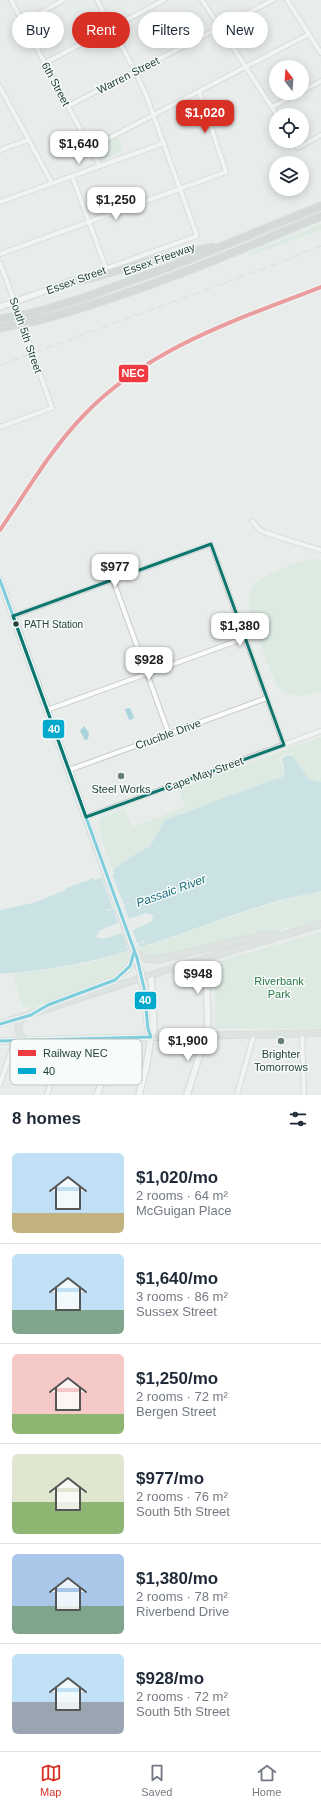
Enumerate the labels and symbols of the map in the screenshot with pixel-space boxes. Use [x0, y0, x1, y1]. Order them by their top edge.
street label: Warren Street [95, 54, 161, 96]
street label: 6th Street [40, 60, 72, 108]
north arrow [269, 60, 309, 100]
pin: $1,020 [172, 100, 238, 134]
pin: $1,640 [46, 131, 112, 165]
pin: $1,250 [83, 187, 149, 221]
street label: Essex Freeway [122, 240, 197, 277]
street label: Essex Street [45, 264, 107, 296]
street label: South 5th Street [7, 295, 45, 375]
line badge: NEC [118, 364, 149, 383]
text: NEC [121, 367, 145, 379]
pin: $977 [91, 554, 139, 588]
pin: $1,380 [207, 613, 273, 647]
marker: PATH Station [11, 619, 21, 629]
place label: PATH Station [24, 619, 83, 630]
pin: $928 [125, 647, 173, 681]
street label: Crucible Drive [133, 717, 203, 751]
line badge: 40 [42, 719, 65, 739]
text: 40 [48, 723, 60, 735]
street label: Cape May Street [163, 754, 245, 794]
marker: Steel Works [116, 771, 126, 781]
place label: Steel Works [91, 783, 151, 795]
water label: Passaic River [134, 872, 209, 910]
pin: $948 [174, 961, 222, 995]
park label: Riverbank Park [254, 975, 304, 1000]
line badge: 40 [134, 991, 157, 1010]
text: 40 [139, 994, 151, 1006]
pin: $1,900 [155, 1028, 221, 1062]
marker: Brighter Tomorrows [276, 1036, 286, 1046]
legend [10, 1039, 142, 1085]
text: Railway NEC [43, 1047, 108, 1059]
place label: Brighter Tomorrows [254, 1048, 308, 1073]
text: 40 [43, 1065, 55, 1077]

